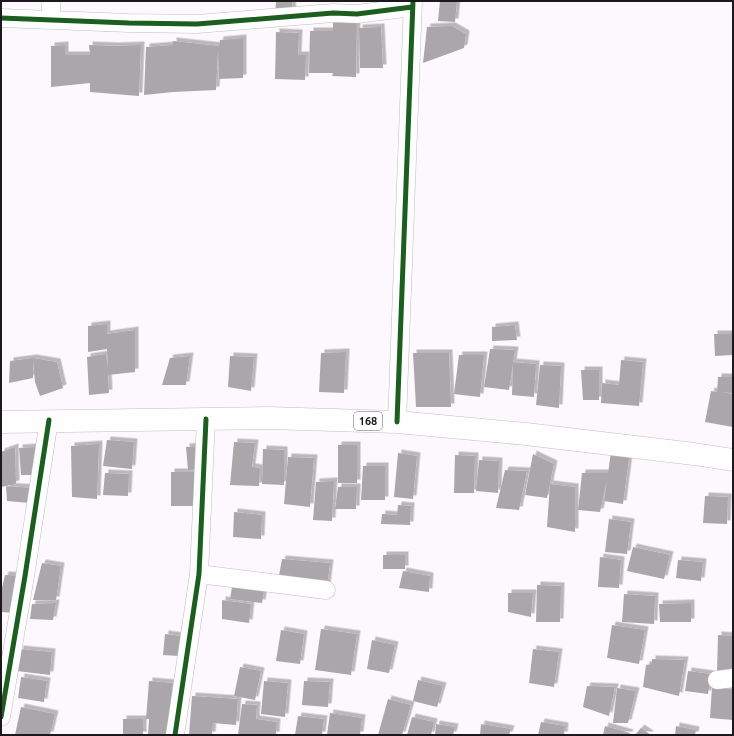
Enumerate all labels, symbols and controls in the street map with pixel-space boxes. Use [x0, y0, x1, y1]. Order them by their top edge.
road number: 168 [354, 412, 382, 430]

